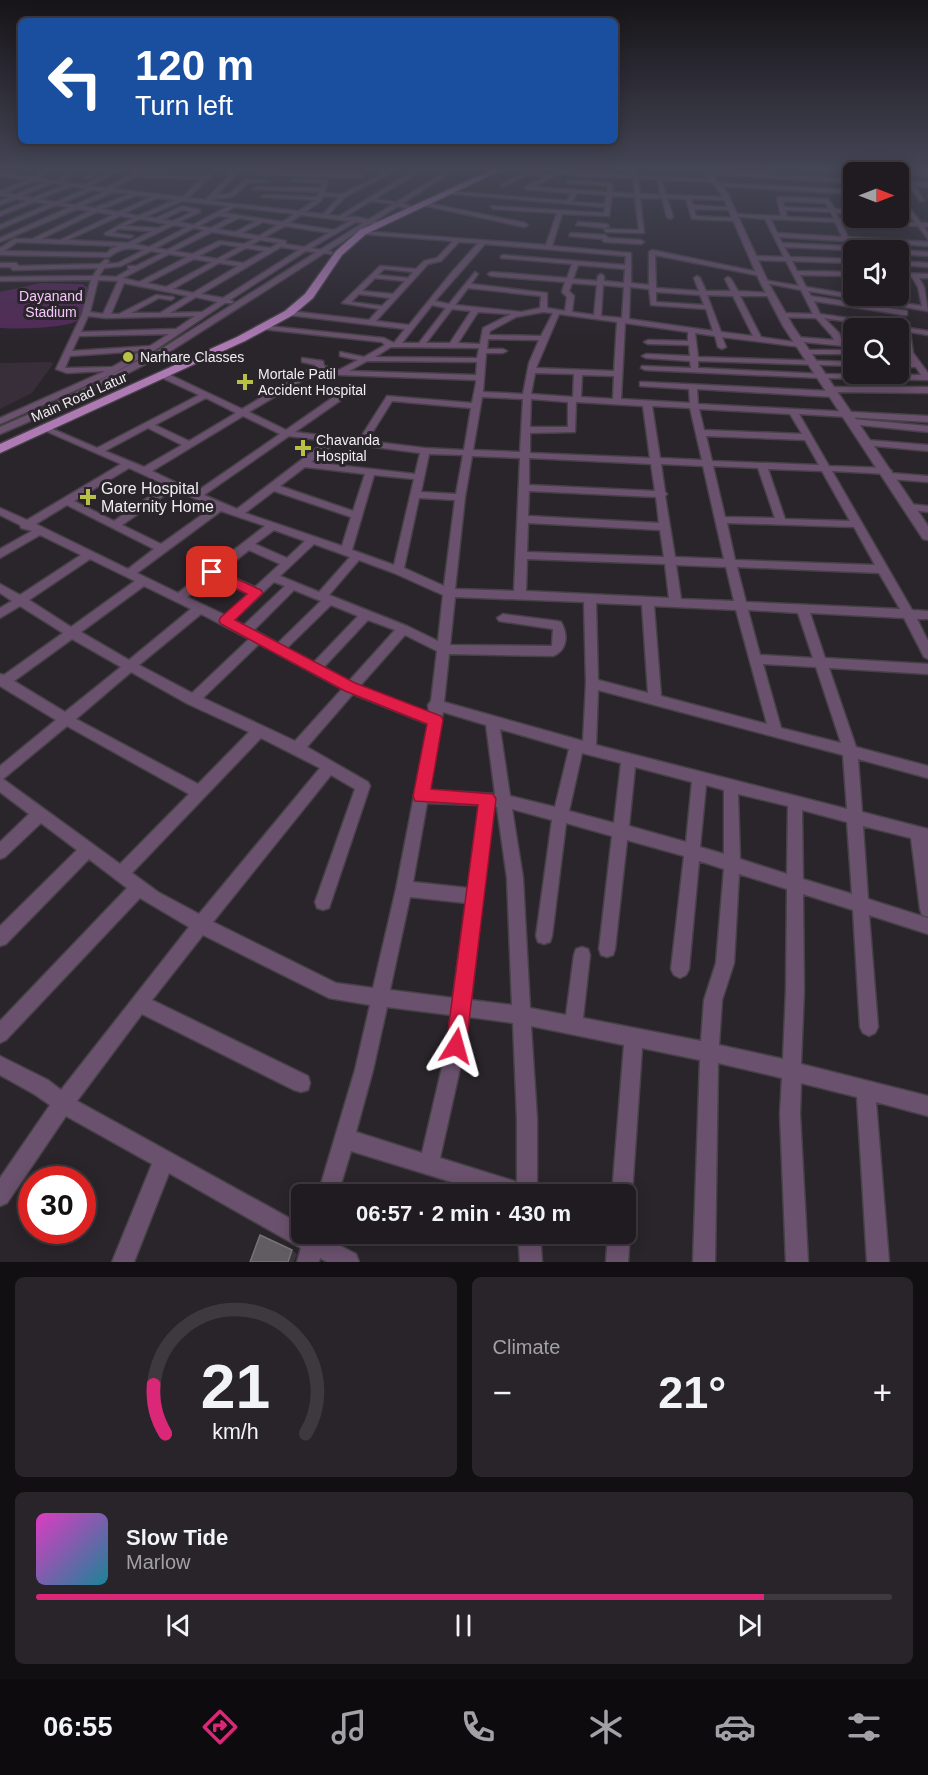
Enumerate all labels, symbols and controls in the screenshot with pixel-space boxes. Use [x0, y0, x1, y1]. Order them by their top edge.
icon: left [36, 42, 114, 120]
text: 120 m [135, 42, 254, 89]
text: Turn left [135, 91, 233, 121]
north arrow [843, 162, 909, 228]
map controls [843, 162, 909, 384]
button: sound [843, 240, 909, 306]
park label: Dayanand Stadium [19, 288, 83, 320]
button: search [843, 318, 909, 384]
place label: Narhare Classes [140, 349, 244, 365]
marker: Narhare Classes [121, 350, 135, 364]
place label: Mortale Patil Accident Hospital [258, 366, 366, 398]
street label: Main Road Latur [28, 369, 130, 425]
marker: Mortale Patil Accident Hospital [236, 373, 254, 391]
place label: Chavanda Hospital [316, 432, 380, 464]
marker: Chavanda Hospital [294, 439, 312, 457]
place label: Gore Hospital Maternity Home [101, 480, 214, 515]
marker: Gore Hospital Maternity Home [79, 488, 97, 506]
pin [186, 546, 237, 597]
icon: arrive [195, 555, 228, 588]
position arrow [424, 1014, 488, 1078]
speed limit sign: 30 [18, 1166, 96, 1244]
text: 06:57 · 2 min · 430 m [356, 1201, 571, 1226]
text: Climate [493, 1336, 560, 1358]
text: 21 [201, 1352, 270, 1421]
text: 21° [658, 1367, 726, 1418]
text: − [493, 1374, 512, 1411]
text: + [873, 1374, 892, 1411]
text: km/h [213, 1420, 259, 1444]
text: Slow Tide [126, 1525, 228, 1550]
text: Marlow [126, 1551, 190, 1573]
icon: previous [162, 1609, 195, 1642]
icon: pause [447, 1609, 480, 1642]
icon: next [733, 1609, 766, 1642]
icon: directions [199, 1706, 241, 1748]
icon: music [328, 1706, 370, 1748]
icon: phone [457, 1706, 499, 1748]
icon: climate [585, 1706, 627, 1748]
icon: car [714, 1706, 756, 1748]
icon: filters [843, 1706, 885, 1748]
text: 06:55 [43, 1712, 112, 1742]

